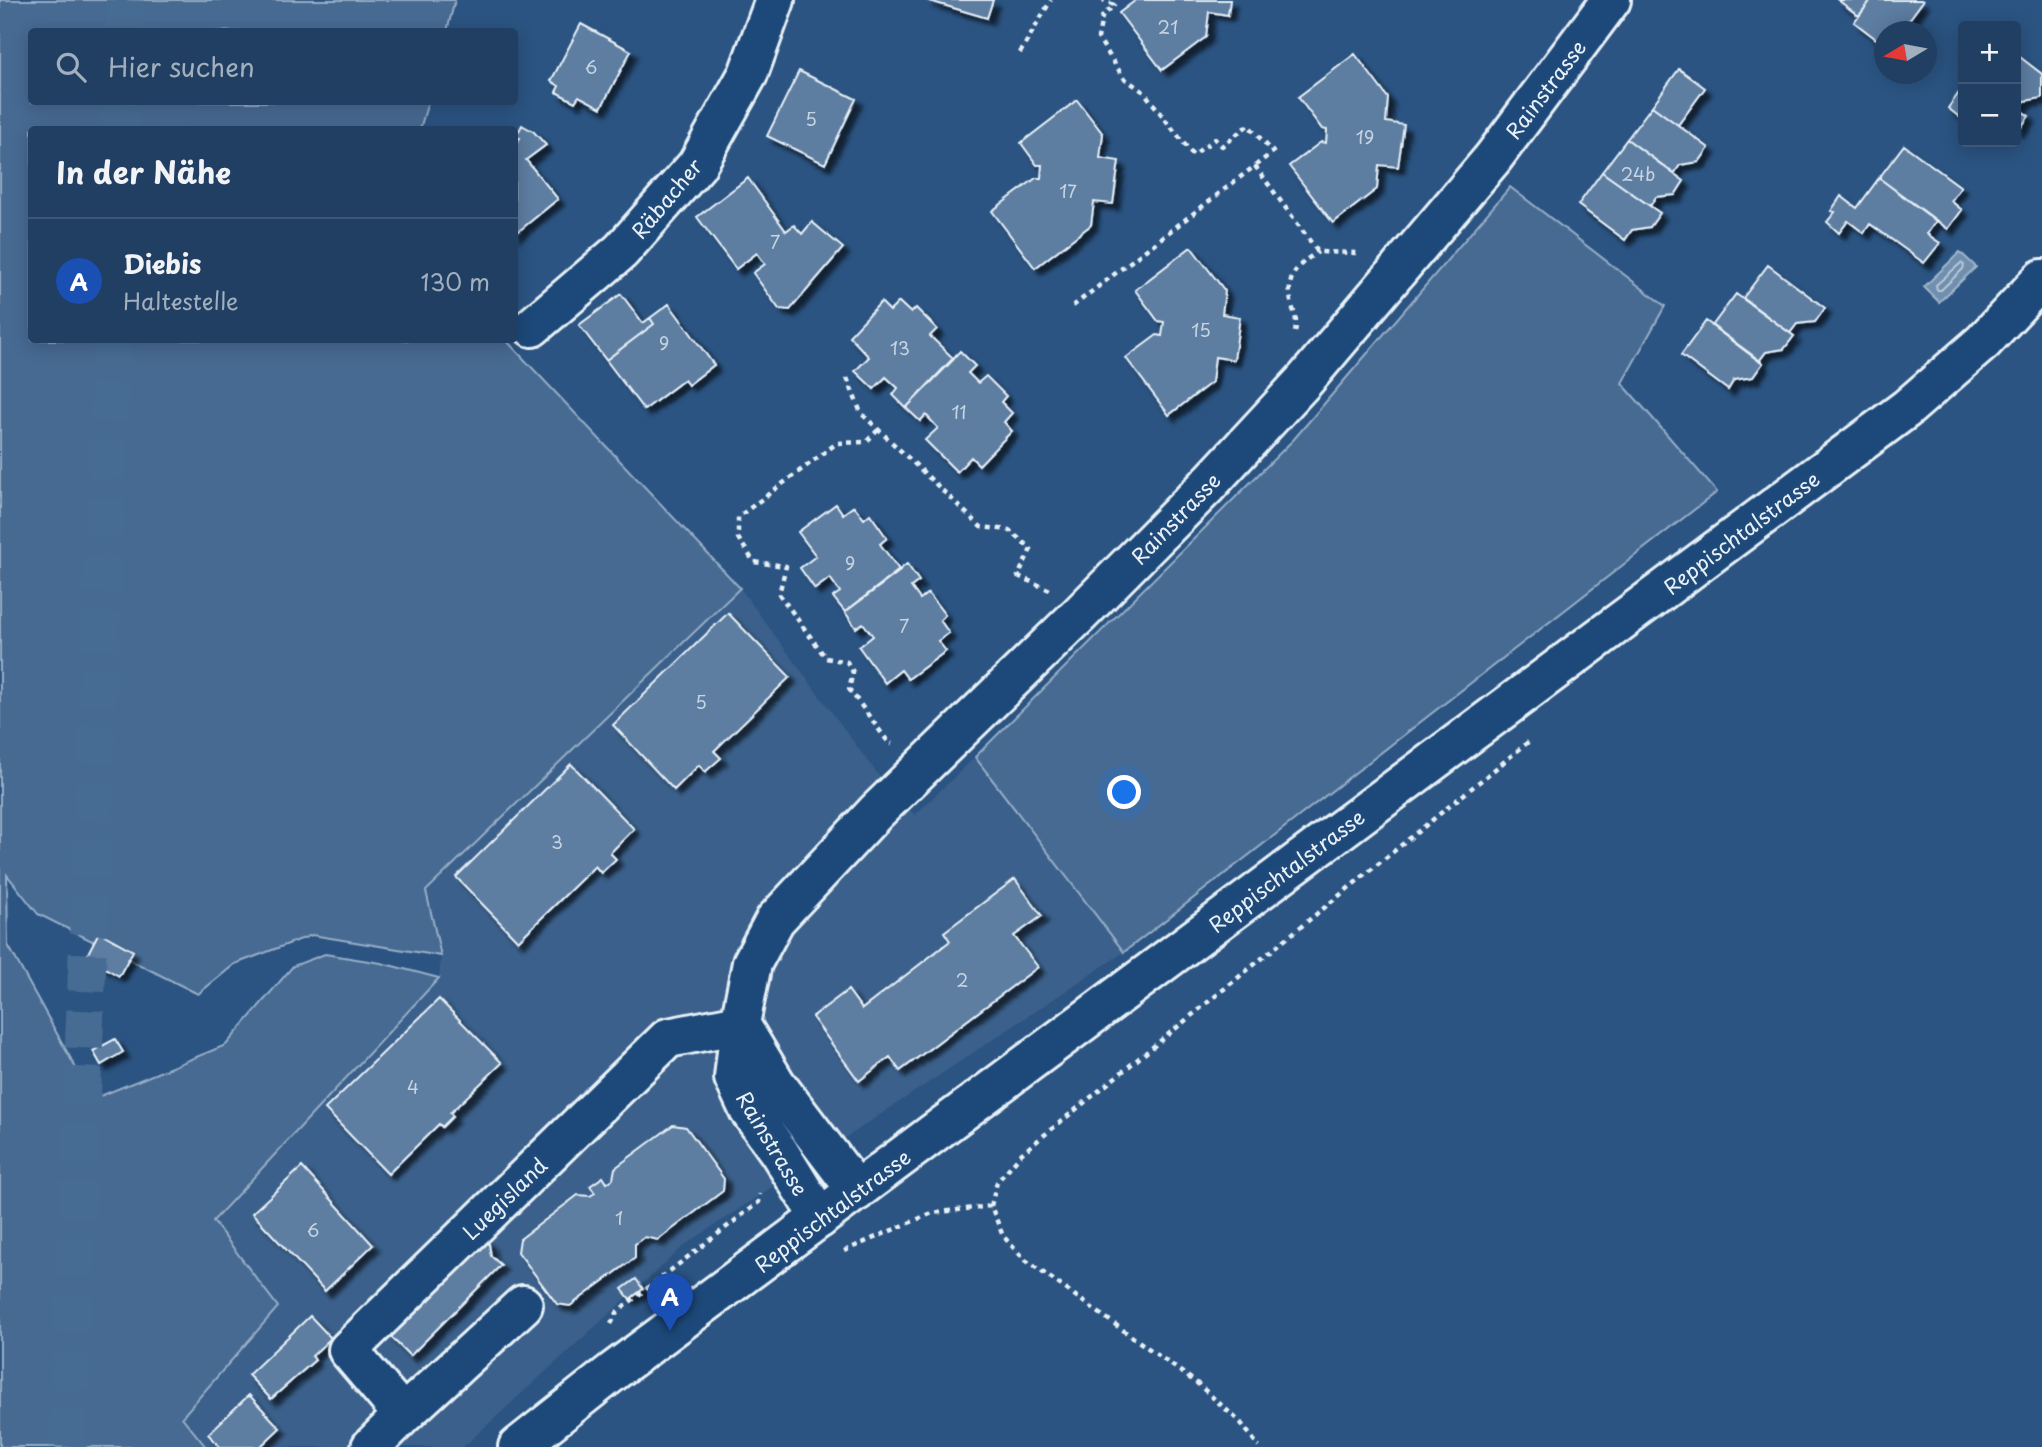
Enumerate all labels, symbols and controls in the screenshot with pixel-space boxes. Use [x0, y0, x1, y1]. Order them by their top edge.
house number: 21 [1158, 13, 1178, 40]
north arrow [1874, 21, 1937, 84]
map controls [1958, 21, 2021, 147]
button: + [1958, 21, 2021, 84]
search box [28, 28, 518, 105]
street label: Rainstrasse [1497, 33, 1593, 145]
text: Hier suchen [108, 47, 255, 86]
icon: search [52, 48, 90, 86]
house number: 6 [585, 53, 597, 80]
button: − [1958, 84, 2021, 147]
house number: 5 [805, 105, 817, 132]
house number: 19 [1356, 123, 1374, 150]
text: In der Nähe [56, 149, 231, 194]
street label: Räbacher [623, 151, 709, 245]
house number: 24b [1621, 160, 1655, 187]
house number: 17 [1059, 177, 1077, 204]
house number: 7 [770, 228, 780, 255]
text: Diebis [123, 244, 201, 283]
text: A [70, 264, 88, 299]
text: 130 m [420, 264, 490, 299]
text: Haltestelle [123, 283, 238, 318]
house number: 15 [1191, 316, 1211, 343]
house number: 9 [659, 329, 669, 356]
house number: 13 [890, 334, 910, 361]
house number: 11 [951, 398, 967, 425]
street label: Reppischtalstrasse [1656, 463, 1826, 601]
street label: Rainstrasse [1123, 465, 1227, 571]
house number: 9 [845, 549, 855, 576]
house number: 7 [899, 612, 909, 639]
house number: 5 [695, 688, 707, 715]
your location [1107, 775, 1141, 809]
street label: Reppischtalstrasse [1201, 801, 1371, 939]
house number: 3 [551, 828, 563, 855]
house number: 2 [956, 966, 968, 993]
house number: 4 [407, 1073, 419, 1100]
street label: Rainstrasse [729, 1084, 817, 1202]
street label: Reppischtalstrasse [747, 1141, 917, 1279]
street label: Luegisland [454, 1149, 554, 1247]
house number: 1 [615, 1204, 623, 1231]
house number: 6 [307, 1216, 319, 1243]
pin: A [647, 1273, 693, 1331]

